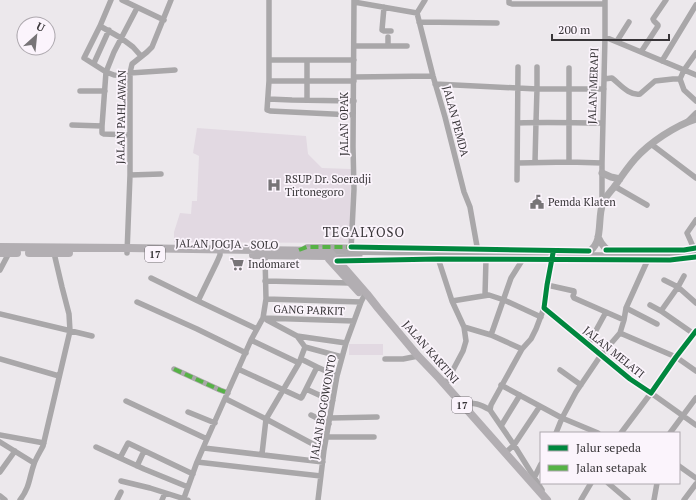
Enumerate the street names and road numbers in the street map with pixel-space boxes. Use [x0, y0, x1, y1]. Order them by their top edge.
street label: JALAN MERAPI [585, 47, 601, 124]
street label: JALAN PAHLAWAN [113, 70, 129, 164]
street label: JALAN PEMDA [440, 84, 472, 158]
street label: JALAN OPAK [337, 91, 351, 156]
street label: JALAN JOGJA - SOLO [175, 236, 279, 252]
road number: 17 [145, 246, 165, 262]
street label: GANG PARKIT [273, 302, 345, 318]
street label: JALAN KARTINI [400, 318, 462, 386]
street label: JALAN MELATI [581, 323, 648, 381]
street label: JALAN BOGOWONTO [307, 353, 339, 461]
road number: 17 [452, 397, 472, 413]

